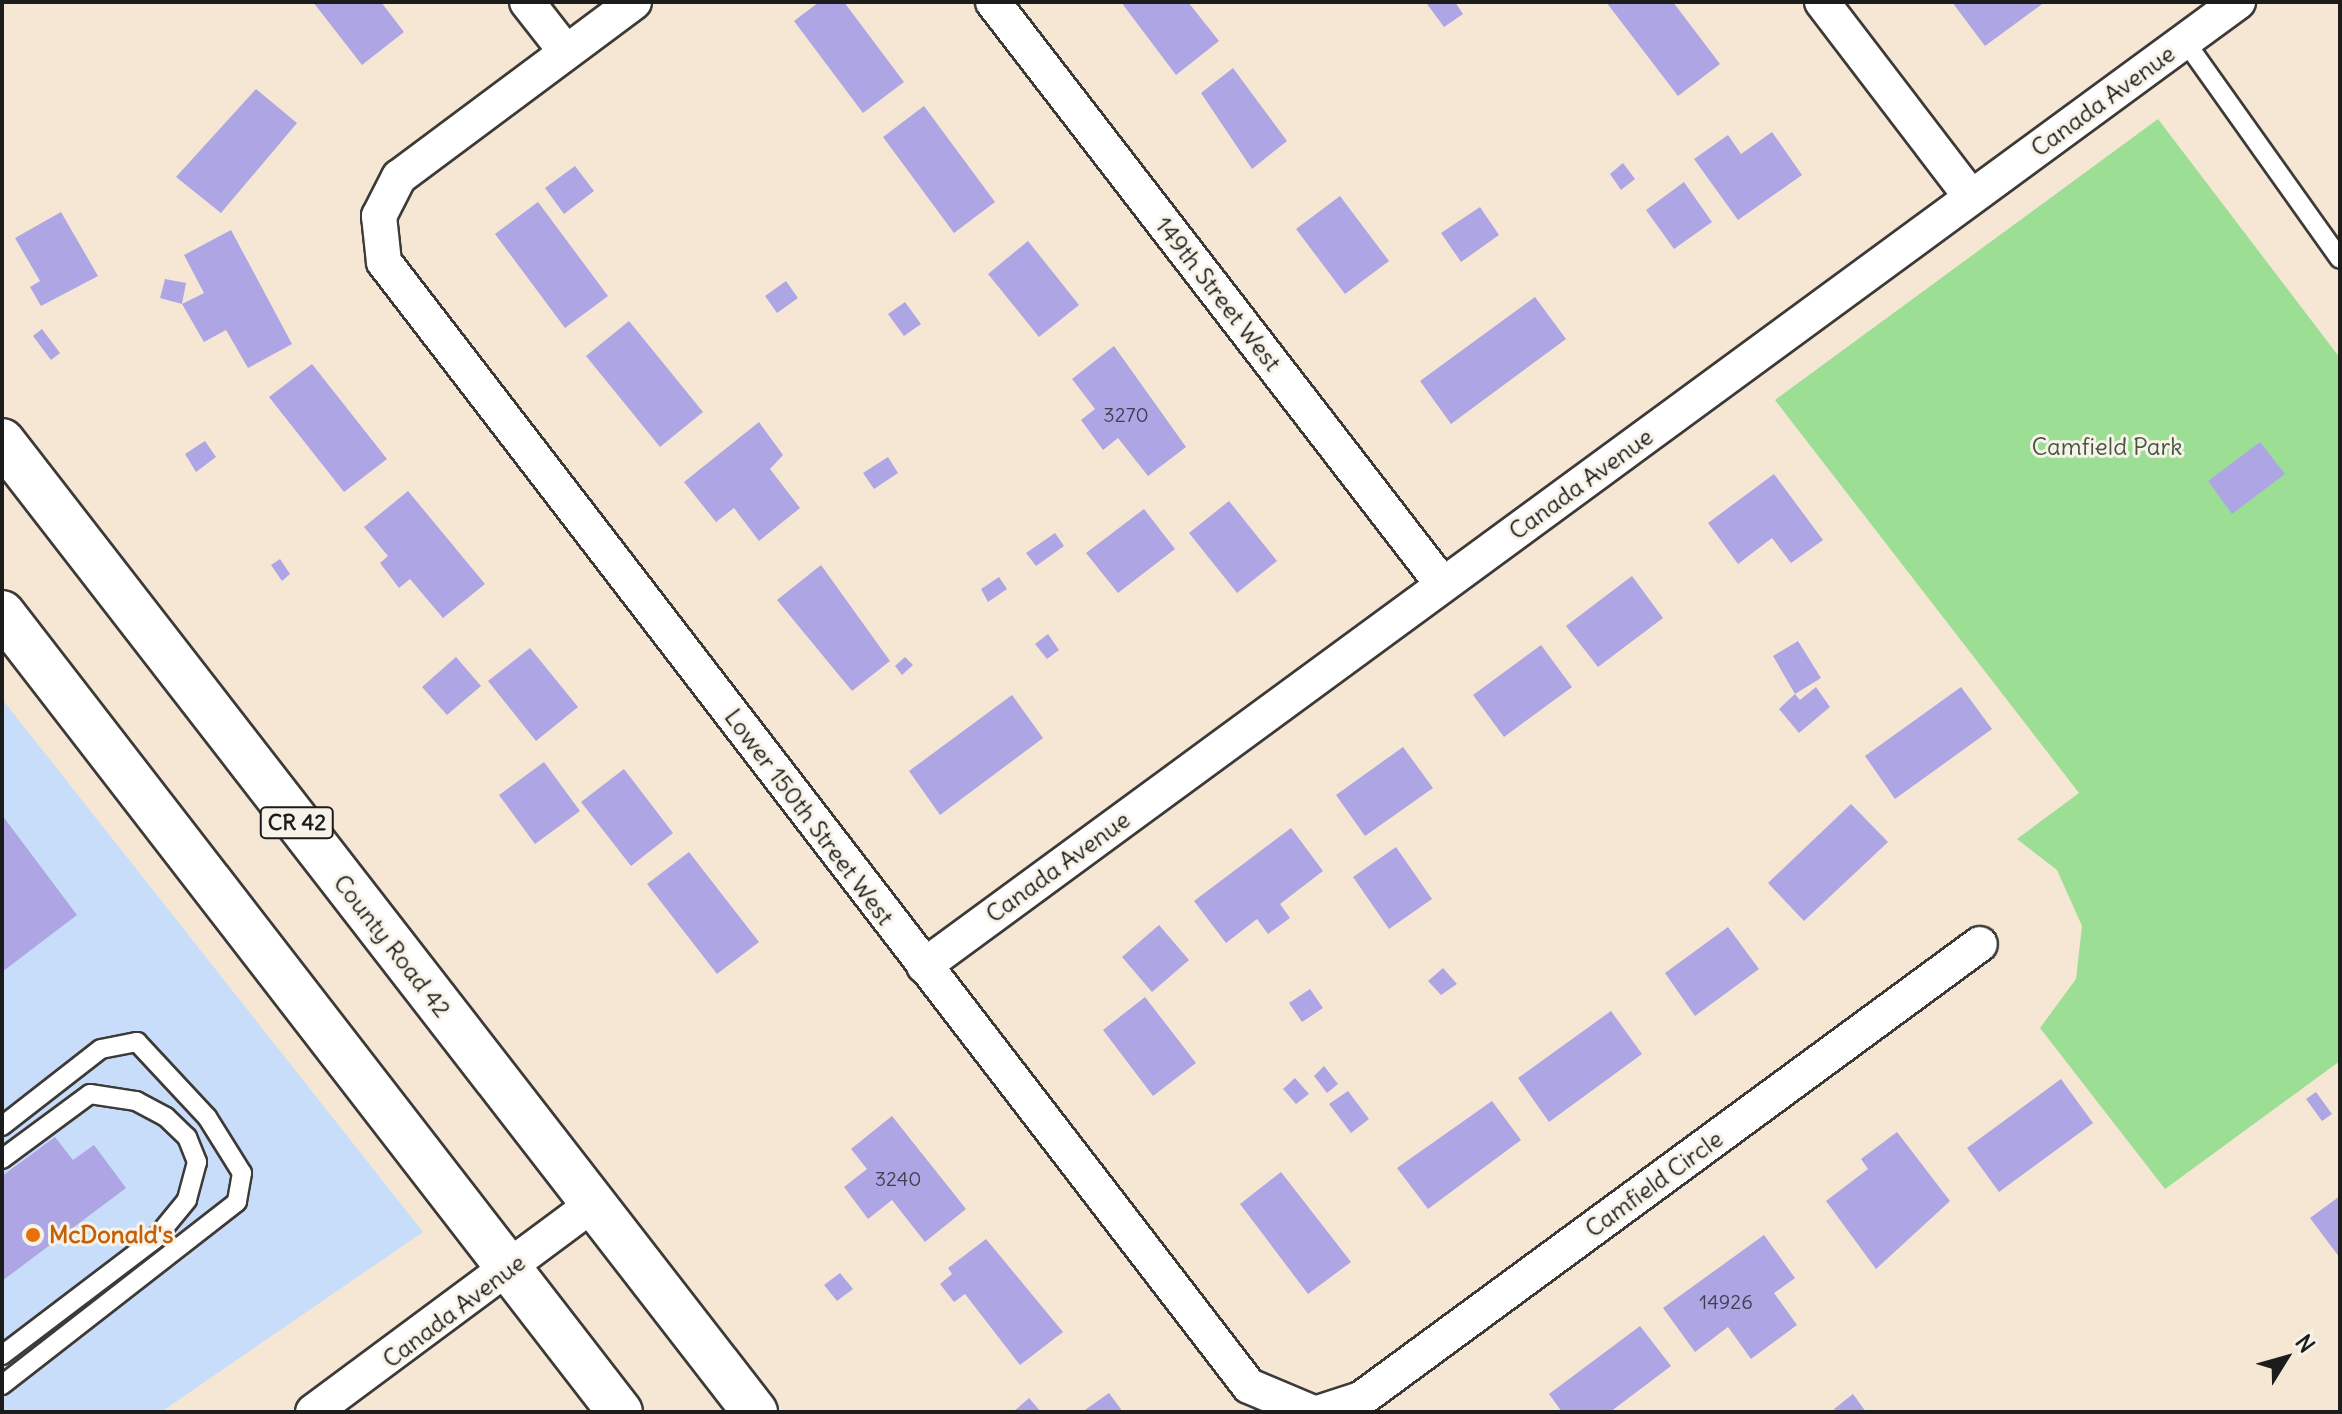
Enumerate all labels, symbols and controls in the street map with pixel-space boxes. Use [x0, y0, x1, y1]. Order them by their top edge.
street label: Canada Avenue [2025, 39, 2181, 163]
street label: 149th Street West [1149, 211, 1287, 377]
house number: 3270 [1103, 402, 1149, 426]
street label: Canada Avenue [1503, 422, 1659, 546]
park label: Camfield Park [2031, 433, 2183, 461]
street label: Lower 150th Street West [718, 703, 900, 931]
road number: CR 42 [259, 805, 335, 841]
street label: Canada Avenue [980, 805, 1136, 929]
street label: County Road 42 [327, 869, 457, 1023]
street label: Camfield Circle [1580, 1124, 1728, 1244]
house number: 3240 [875, 1166, 921, 1190]
place label: McDonald's [49, 1221, 173, 1249]
marker: McDonald's [24, 1226, 42, 1244]
street label: Canada Avenue [377, 1248, 531, 1374]
house number: 14926 [1699, 1289, 1753, 1313]
north arrow [2246, 1318, 2326, 1398]
text: N [2289, 1329, 2321, 1358]

